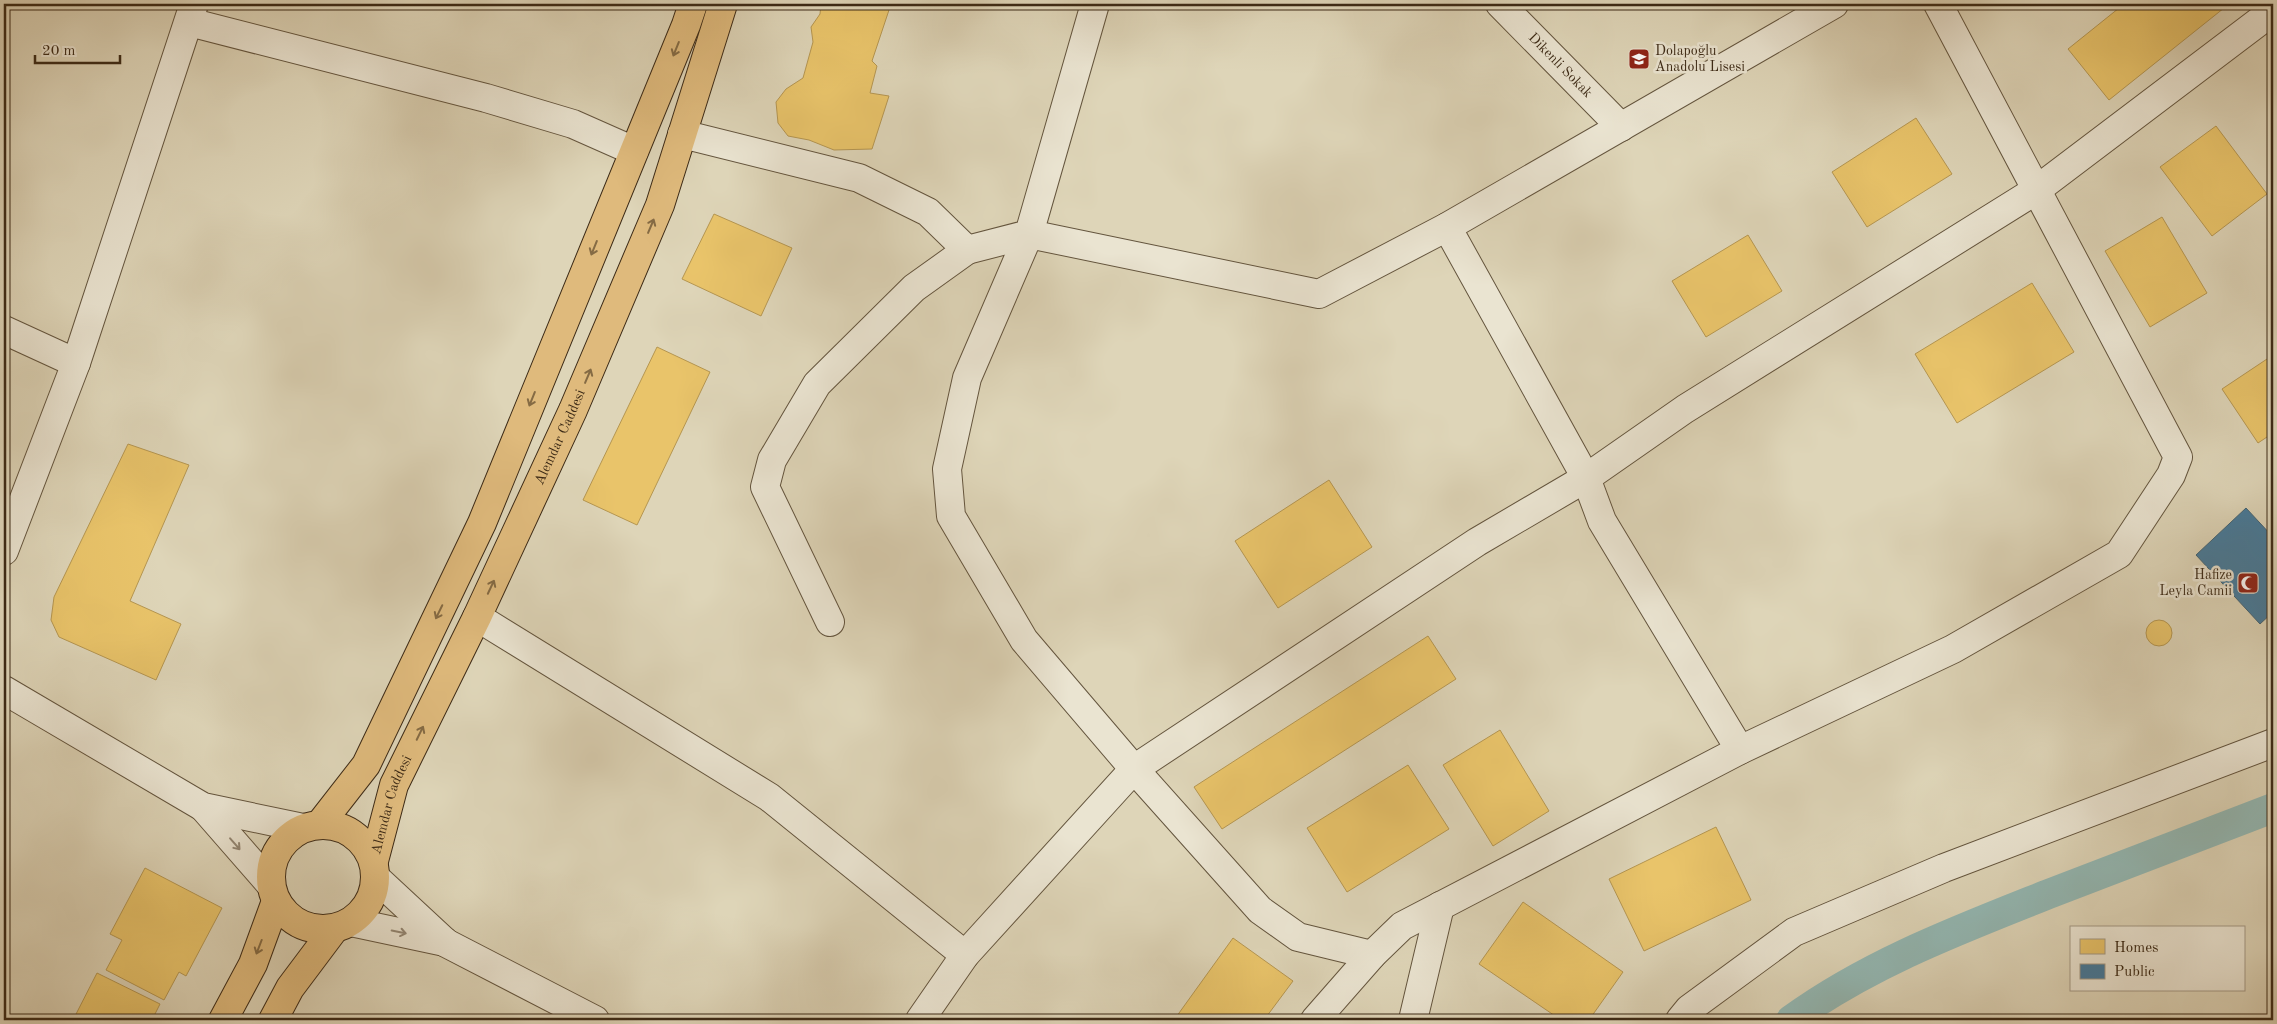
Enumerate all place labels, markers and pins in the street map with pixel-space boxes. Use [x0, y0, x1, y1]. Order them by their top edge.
place label: Dolapoğlu Anadolu Lisesi [1655, 44, 1745, 74]
school or university icon: Dolapoğlu Anadolu Lisesi [1627, 47, 1651, 71]
place label: Hafize Leyla Camii [2159, 568, 2232, 598]
mosque icon: Hafize Leyla Camii [2236, 571, 2260, 595]

